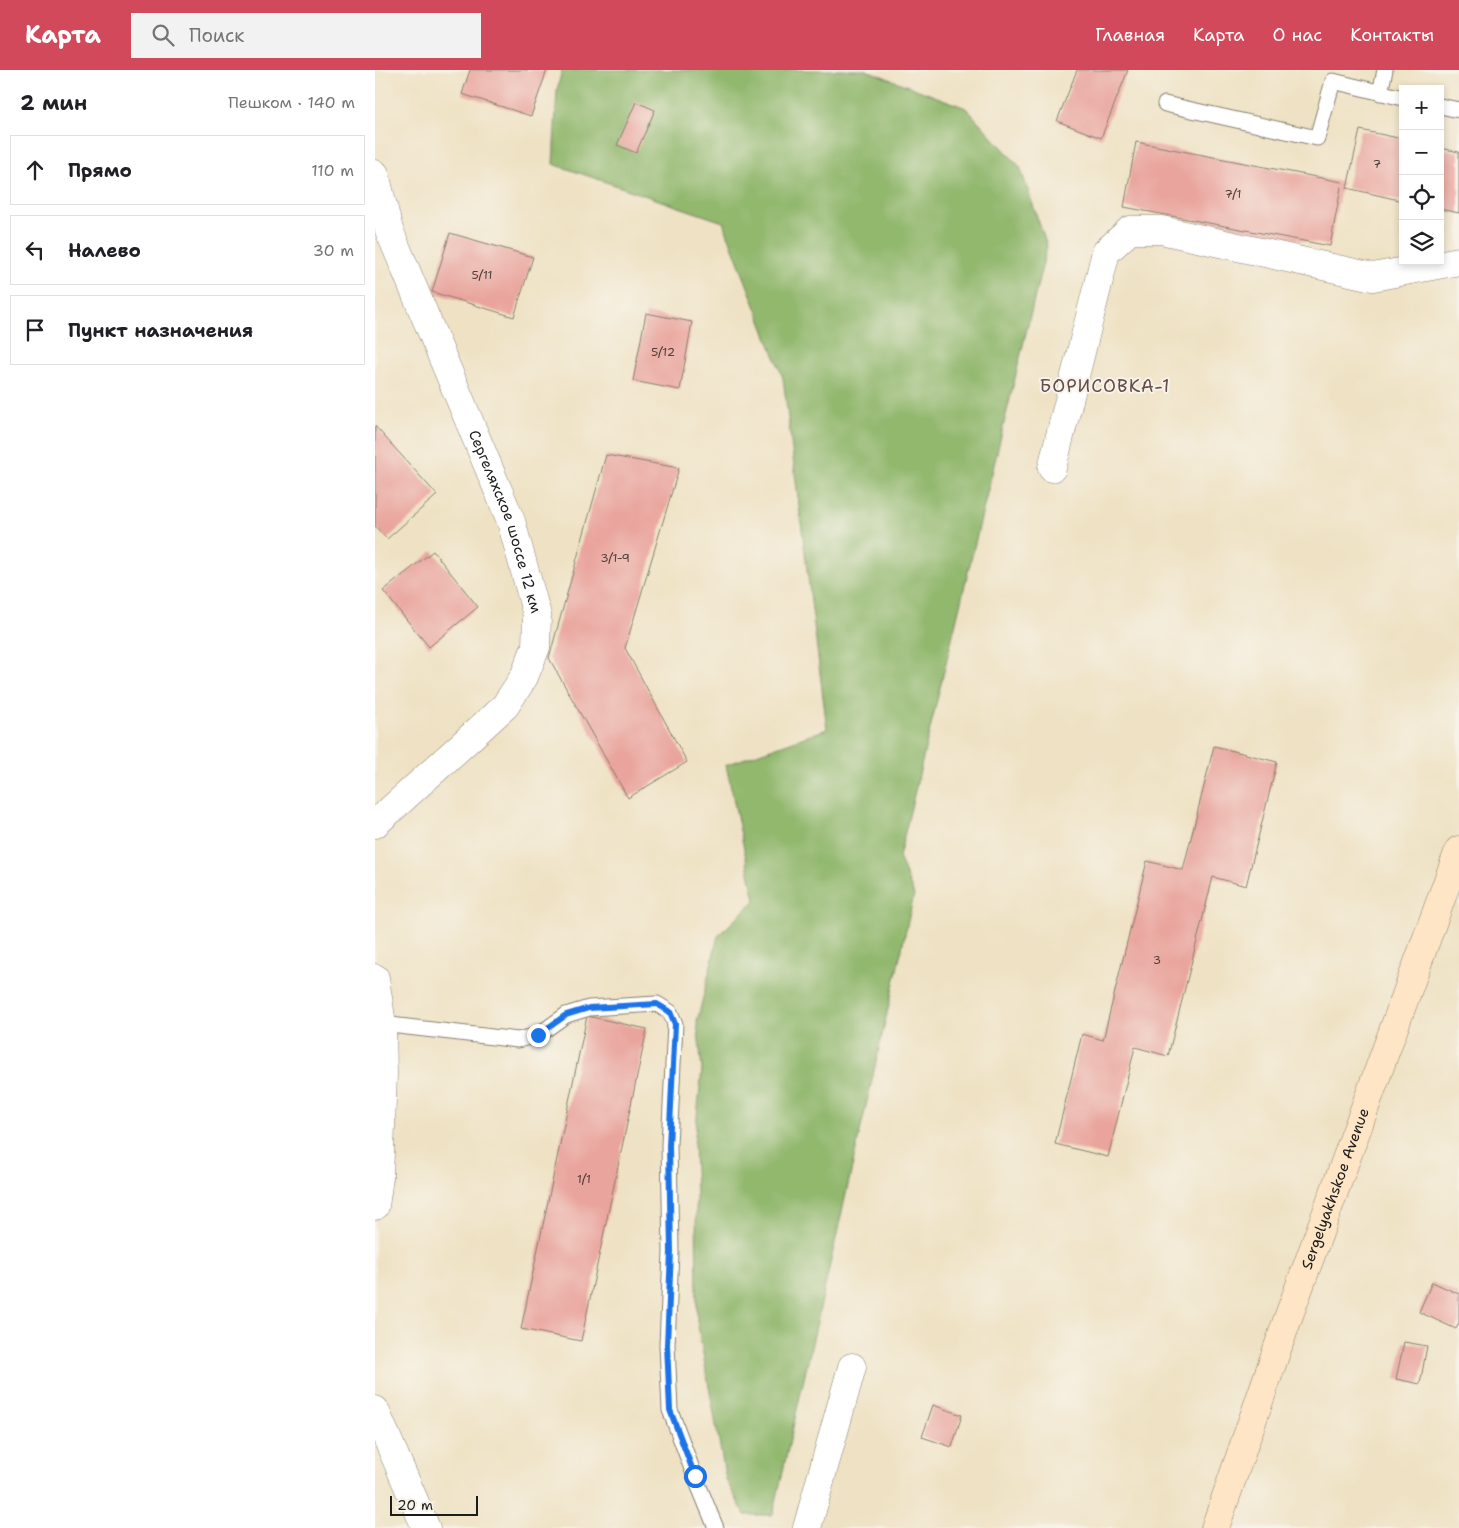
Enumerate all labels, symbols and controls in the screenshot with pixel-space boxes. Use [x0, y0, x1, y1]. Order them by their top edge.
search box [131, 13, 481, 58]
text: Карта [25, 19, 101, 51]
icon: search [149, 21, 177, 49]
text: Поиск [189, 23, 244, 48]
text: Главная [1095, 23, 1165, 47]
text: Карта [1193, 23, 1245, 47]
text: О нас [1273, 23, 1322, 47]
text: Контакты [1350, 23, 1434, 47]
map controls [1399, 85, 1444, 265]
button: + [1399, 85, 1444, 130]
text: 2 мин [20, 89, 87, 117]
text: Пешком · 140 m [228, 92, 355, 113]
button: − [1399, 130, 1444, 175]
icon: ahead [21, 156, 49, 184]
house number: 7 [1373, 156, 1381, 172]
text: Прямо [68, 158, 132, 183]
text: 110 m [311, 160, 354, 181]
button: locate [1399, 175, 1444, 220]
house number: 7/1 [1224, 186, 1242, 202]
button: layers [1399, 220, 1444, 265]
icon: left [21, 236, 49, 264]
text: Налево [68, 238, 141, 263]
text: 30 m [313, 240, 354, 261]
house number: 5/11 [471, 267, 493, 283]
icon: arrive [21, 316, 49, 344]
text: Пункт назначения [68, 318, 253, 343]
house number: 5/12 [651, 344, 675, 360]
district label: БОРИСОВКА-1 [1040, 374, 1170, 398]
street label: Сергеляхское шоссе 12 км [464, 427, 546, 616]
house number: 3/1-9 [600, 550, 630, 566]
house number: 3 [1153, 952, 1161, 968]
route end [527, 1024, 550, 1047]
street label: Sergelyakhskoe Avenue [1297, 1105, 1374, 1272]
house number: 1/1 [577, 1171, 591, 1187]
route start [684, 1465, 707, 1488]
scale bar [390, 1493, 477, 1516]
text: 20 m [397, 1496, 433, 1514]

